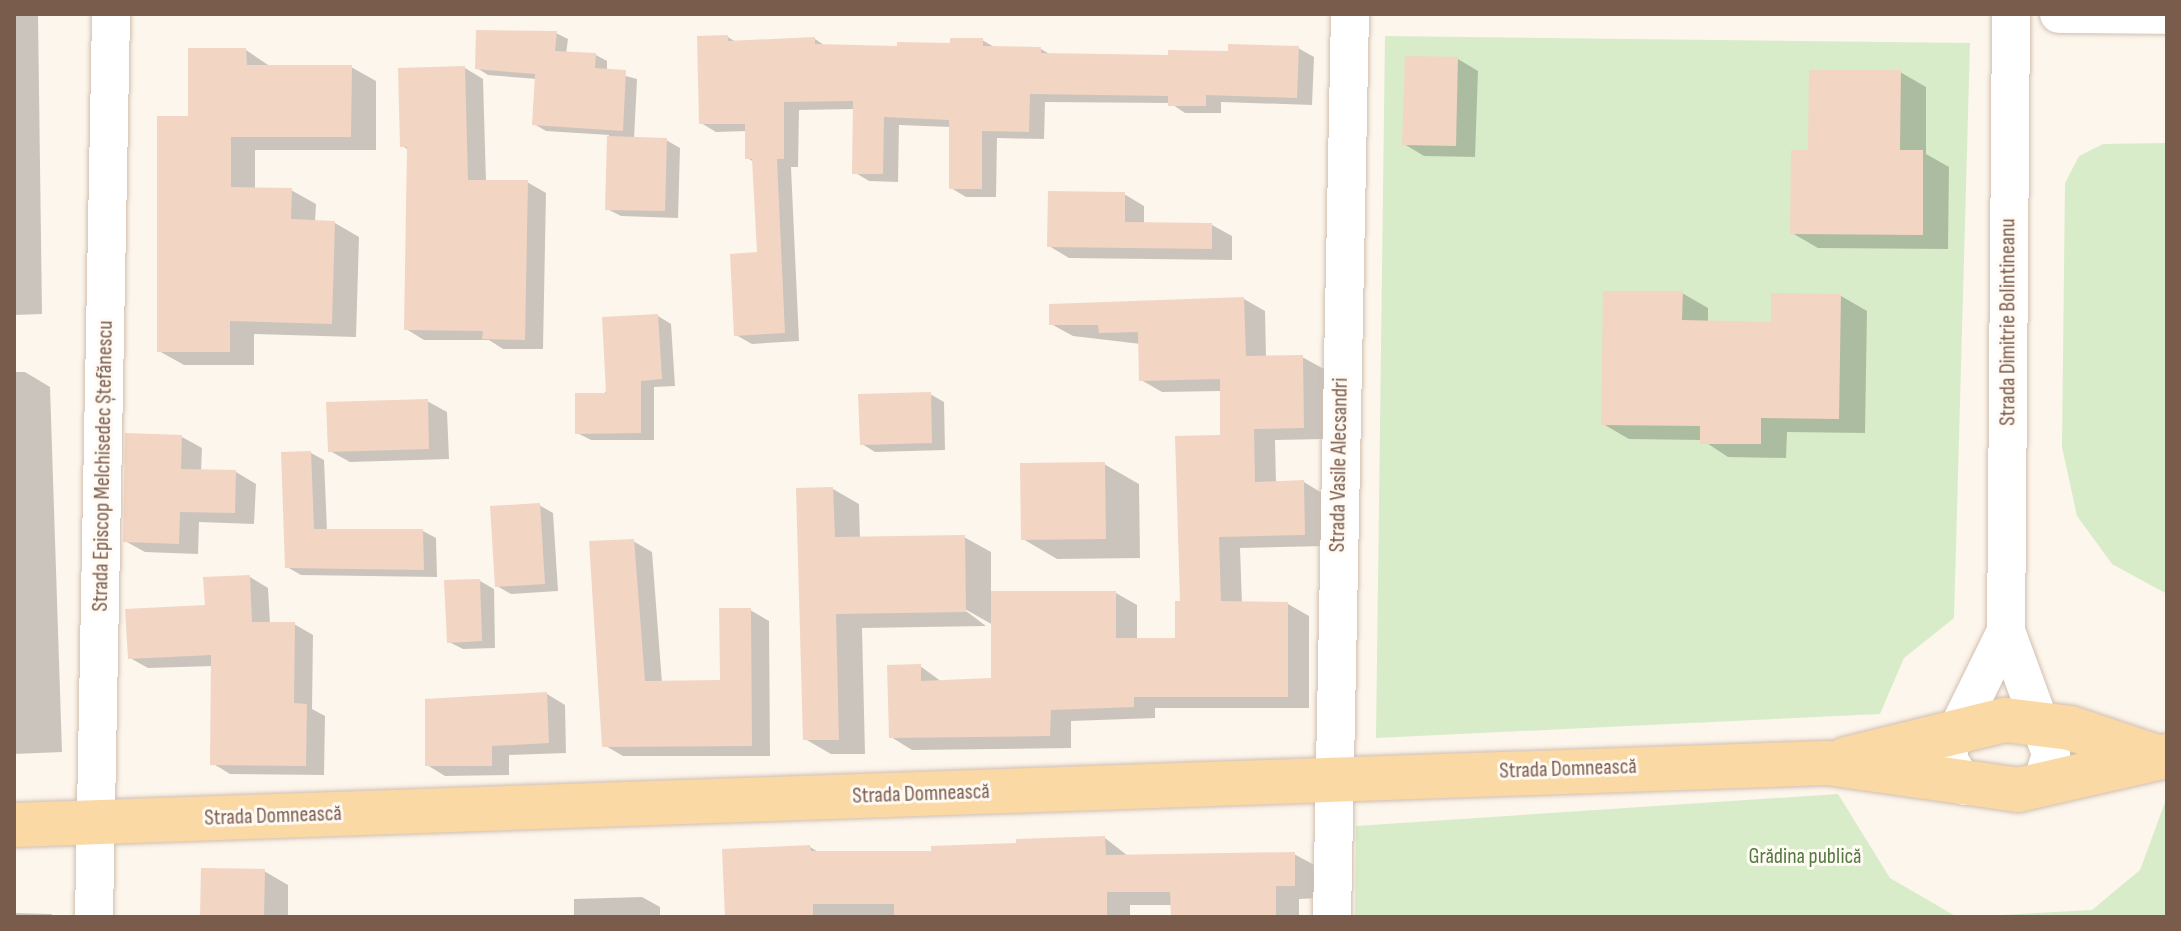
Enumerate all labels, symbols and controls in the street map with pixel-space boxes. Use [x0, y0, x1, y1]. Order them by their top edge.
street label: Strada Dimitrie Bolintineanu [1995, 218, 2021, 426]
street label: Strada Episcop Melchisedec Ștefănescu [87, 320, 119, 612]
street label: Strada Vasile Alecsandri [1324, 378, 1354, 552]
street label: Strada Domnească [1499, 753, 1637, 785]
street label: Strada Domnească [852, 778, 990, 810]
street label: Strada Domnească [204, 800, 342, 832]
park label: Grădina publică [1748, 844, 1862, 870]

